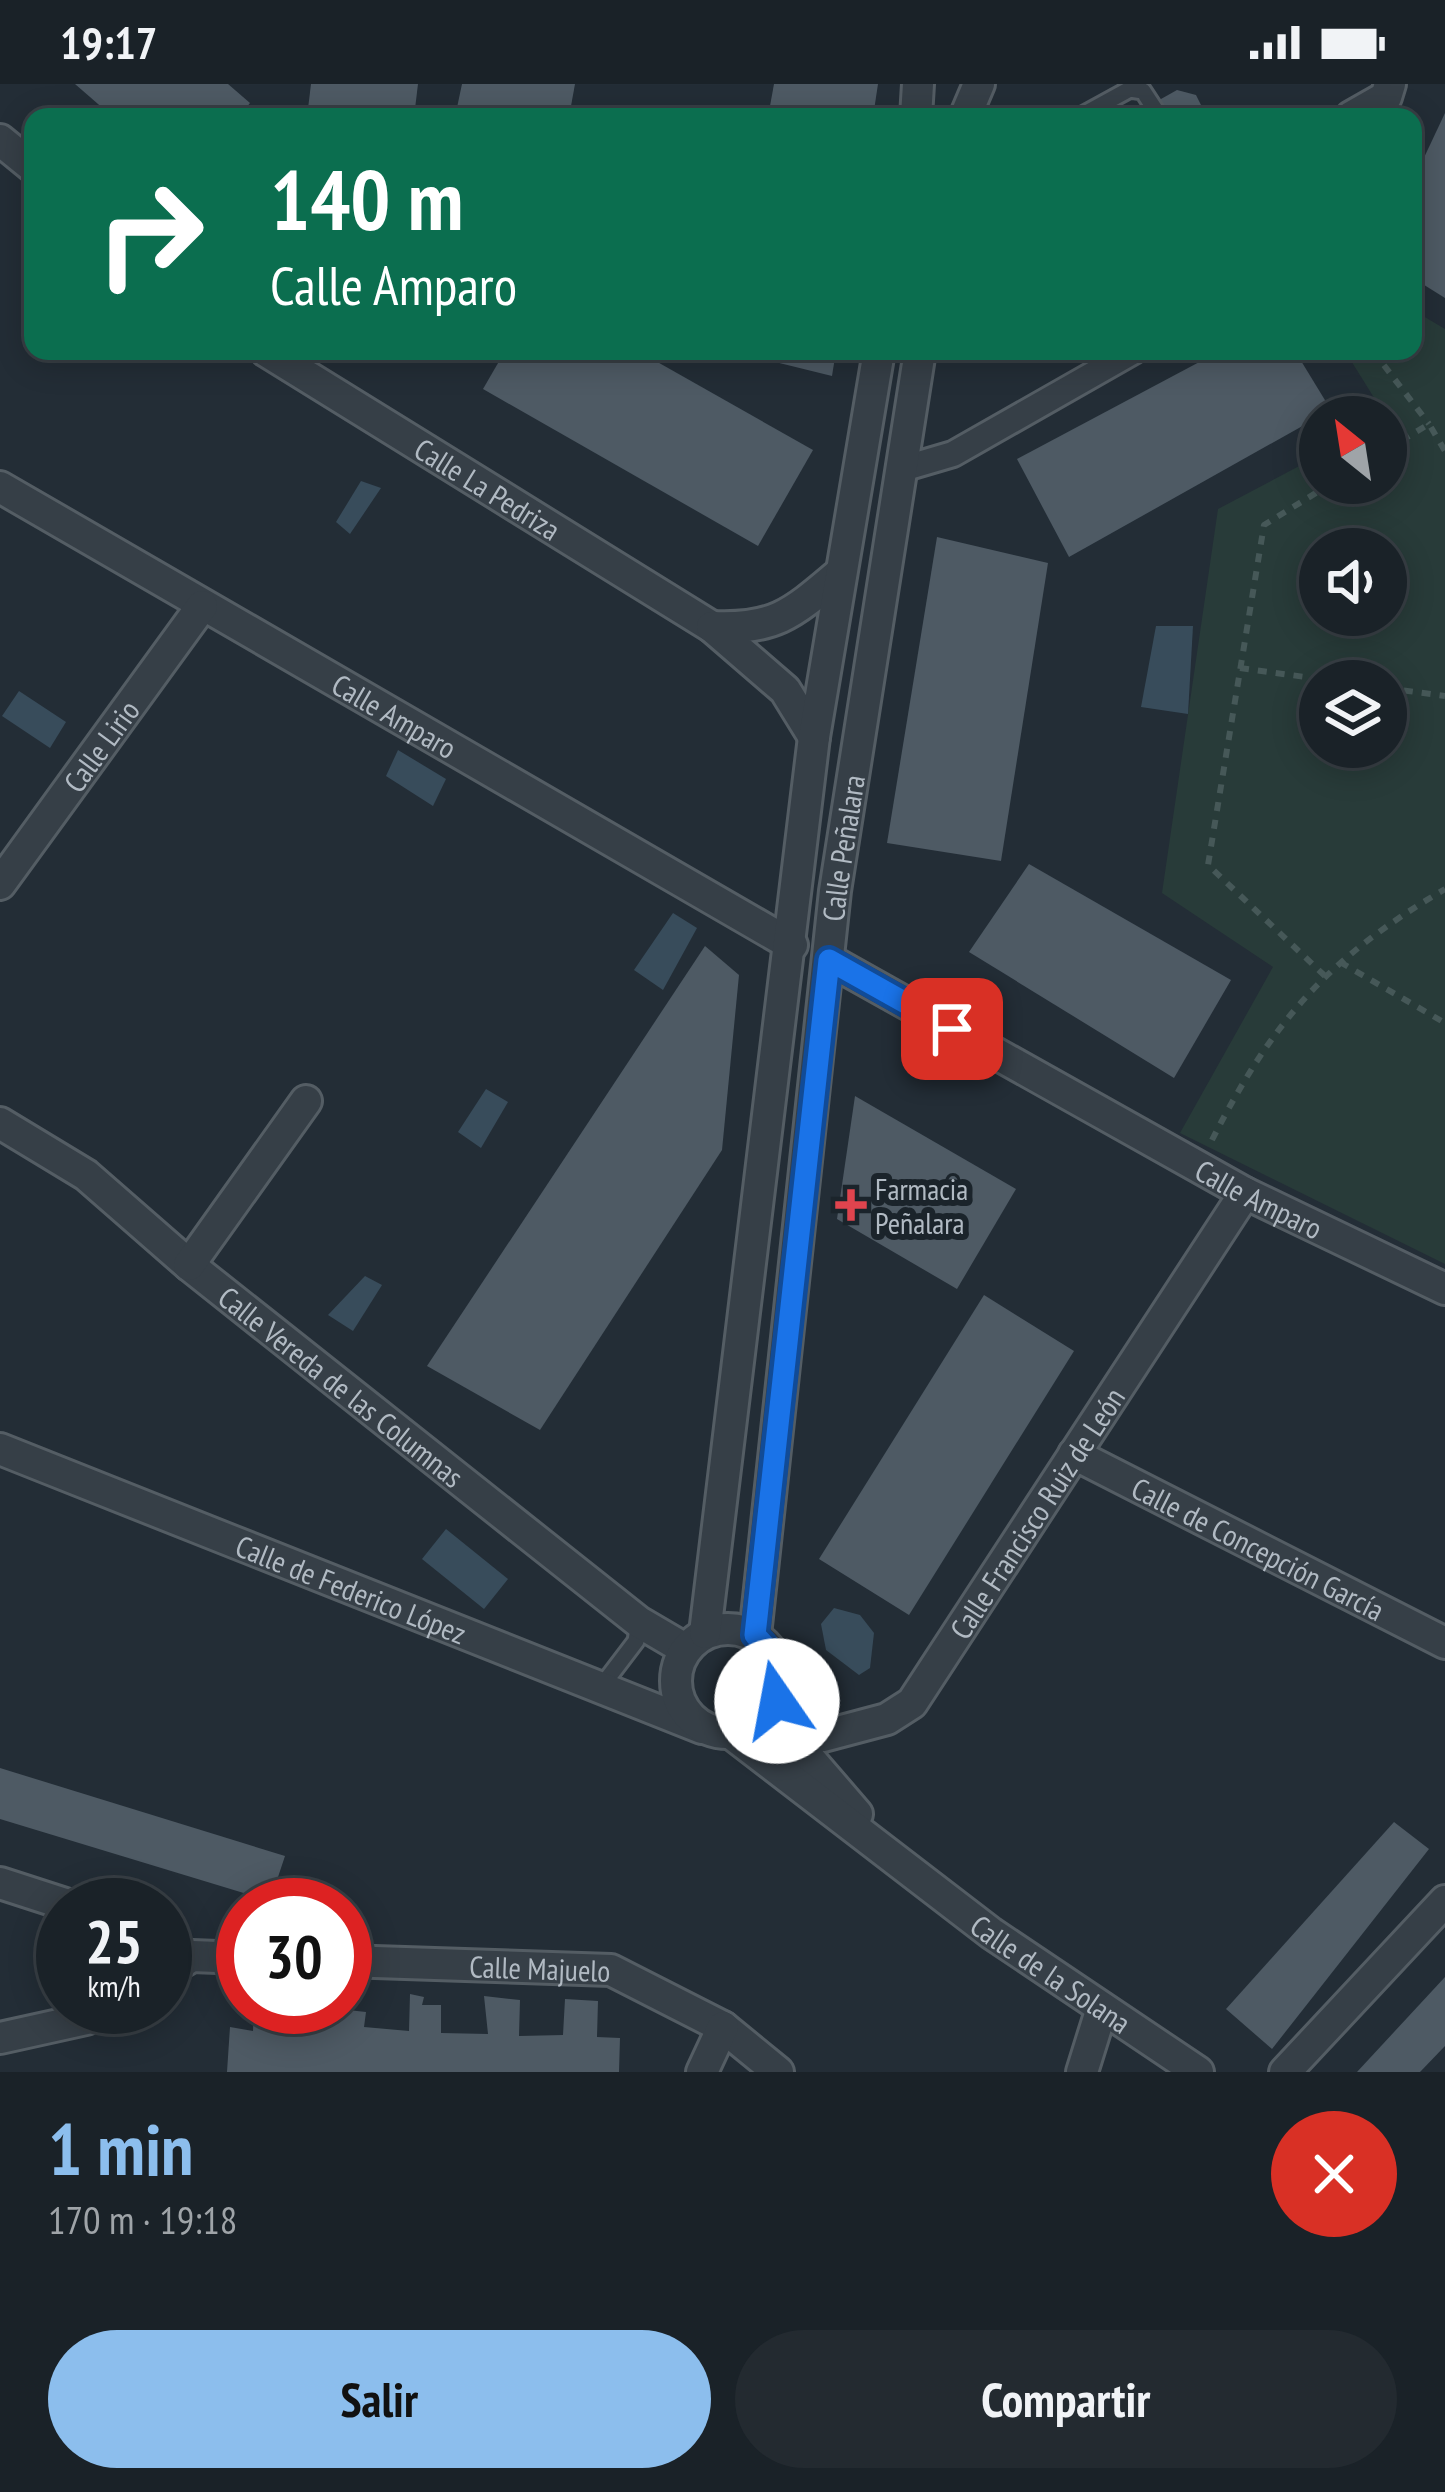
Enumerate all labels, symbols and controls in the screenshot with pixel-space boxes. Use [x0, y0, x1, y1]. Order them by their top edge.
text: 19:17 [60, 13, 157, 71]
text: 140 m [270, 144, 463, 253]
icon: right [72, 156, 228, 312]
text: Calle Amparo [270, 250, 517, 320]
north arrow [1299, 396, 1407, 504]
map controls [1299, 396, 1407, 768]
street label: Calle La Pedriza [408, 429, 568, 548]
button: sound [1299, 528, 1407, 636]
button: layers [1299, 660, 1407, 768]
street label: Calle Amparo [326, 664, 464, 767]
street label: Calle Lirio [54, 692, 147, 800]
street label: Calle Peñalara [812, 772, 873, 923]
pin [901, 978, 1003, 1080]
icon: arrive [919, 996, 985, 1062]
street label: Calle Amparo [1189, 1150, 1329, 1247]
place label: Farmacia Peñalara [875, 1169, 968, 1242]
marker: Farmacia Peñalara [838, 1192, 864, 1218]
street label: Calle Vereda de las Columnas [211, 1277, 472, 1495]
street label: Calle Francisco Ruiz de León [940, 1380, 1133, 1646]
street label: Calle de Concepción García [1126, 1467, 1391, 1629]
street label: Calle de Federico López [230, 1525, 472, 1652]
position arrow [714, 1638, 840, 1764]
speed limit sign: 30 [216, 1878, 372, 2034]
text: 25 [85, 1902, 143, 1980]
street label: Calle de la Solana [963, 1905, 1139, 2041]
street label: Calle Majuelo [469, 1946, 611, 1989]
text: km/h [87, 1966, 141, 2005]
text: 1 min [48, 2102, 193, 2195]
button: close [1271, 2111, 1397, 2237]
text: 170 m · 19:18 [48, 2194, 237, 2245]
button: Salir [48, 2330, 711, 2468]
button: Compartir [735, 2330, 1397, 2468]

